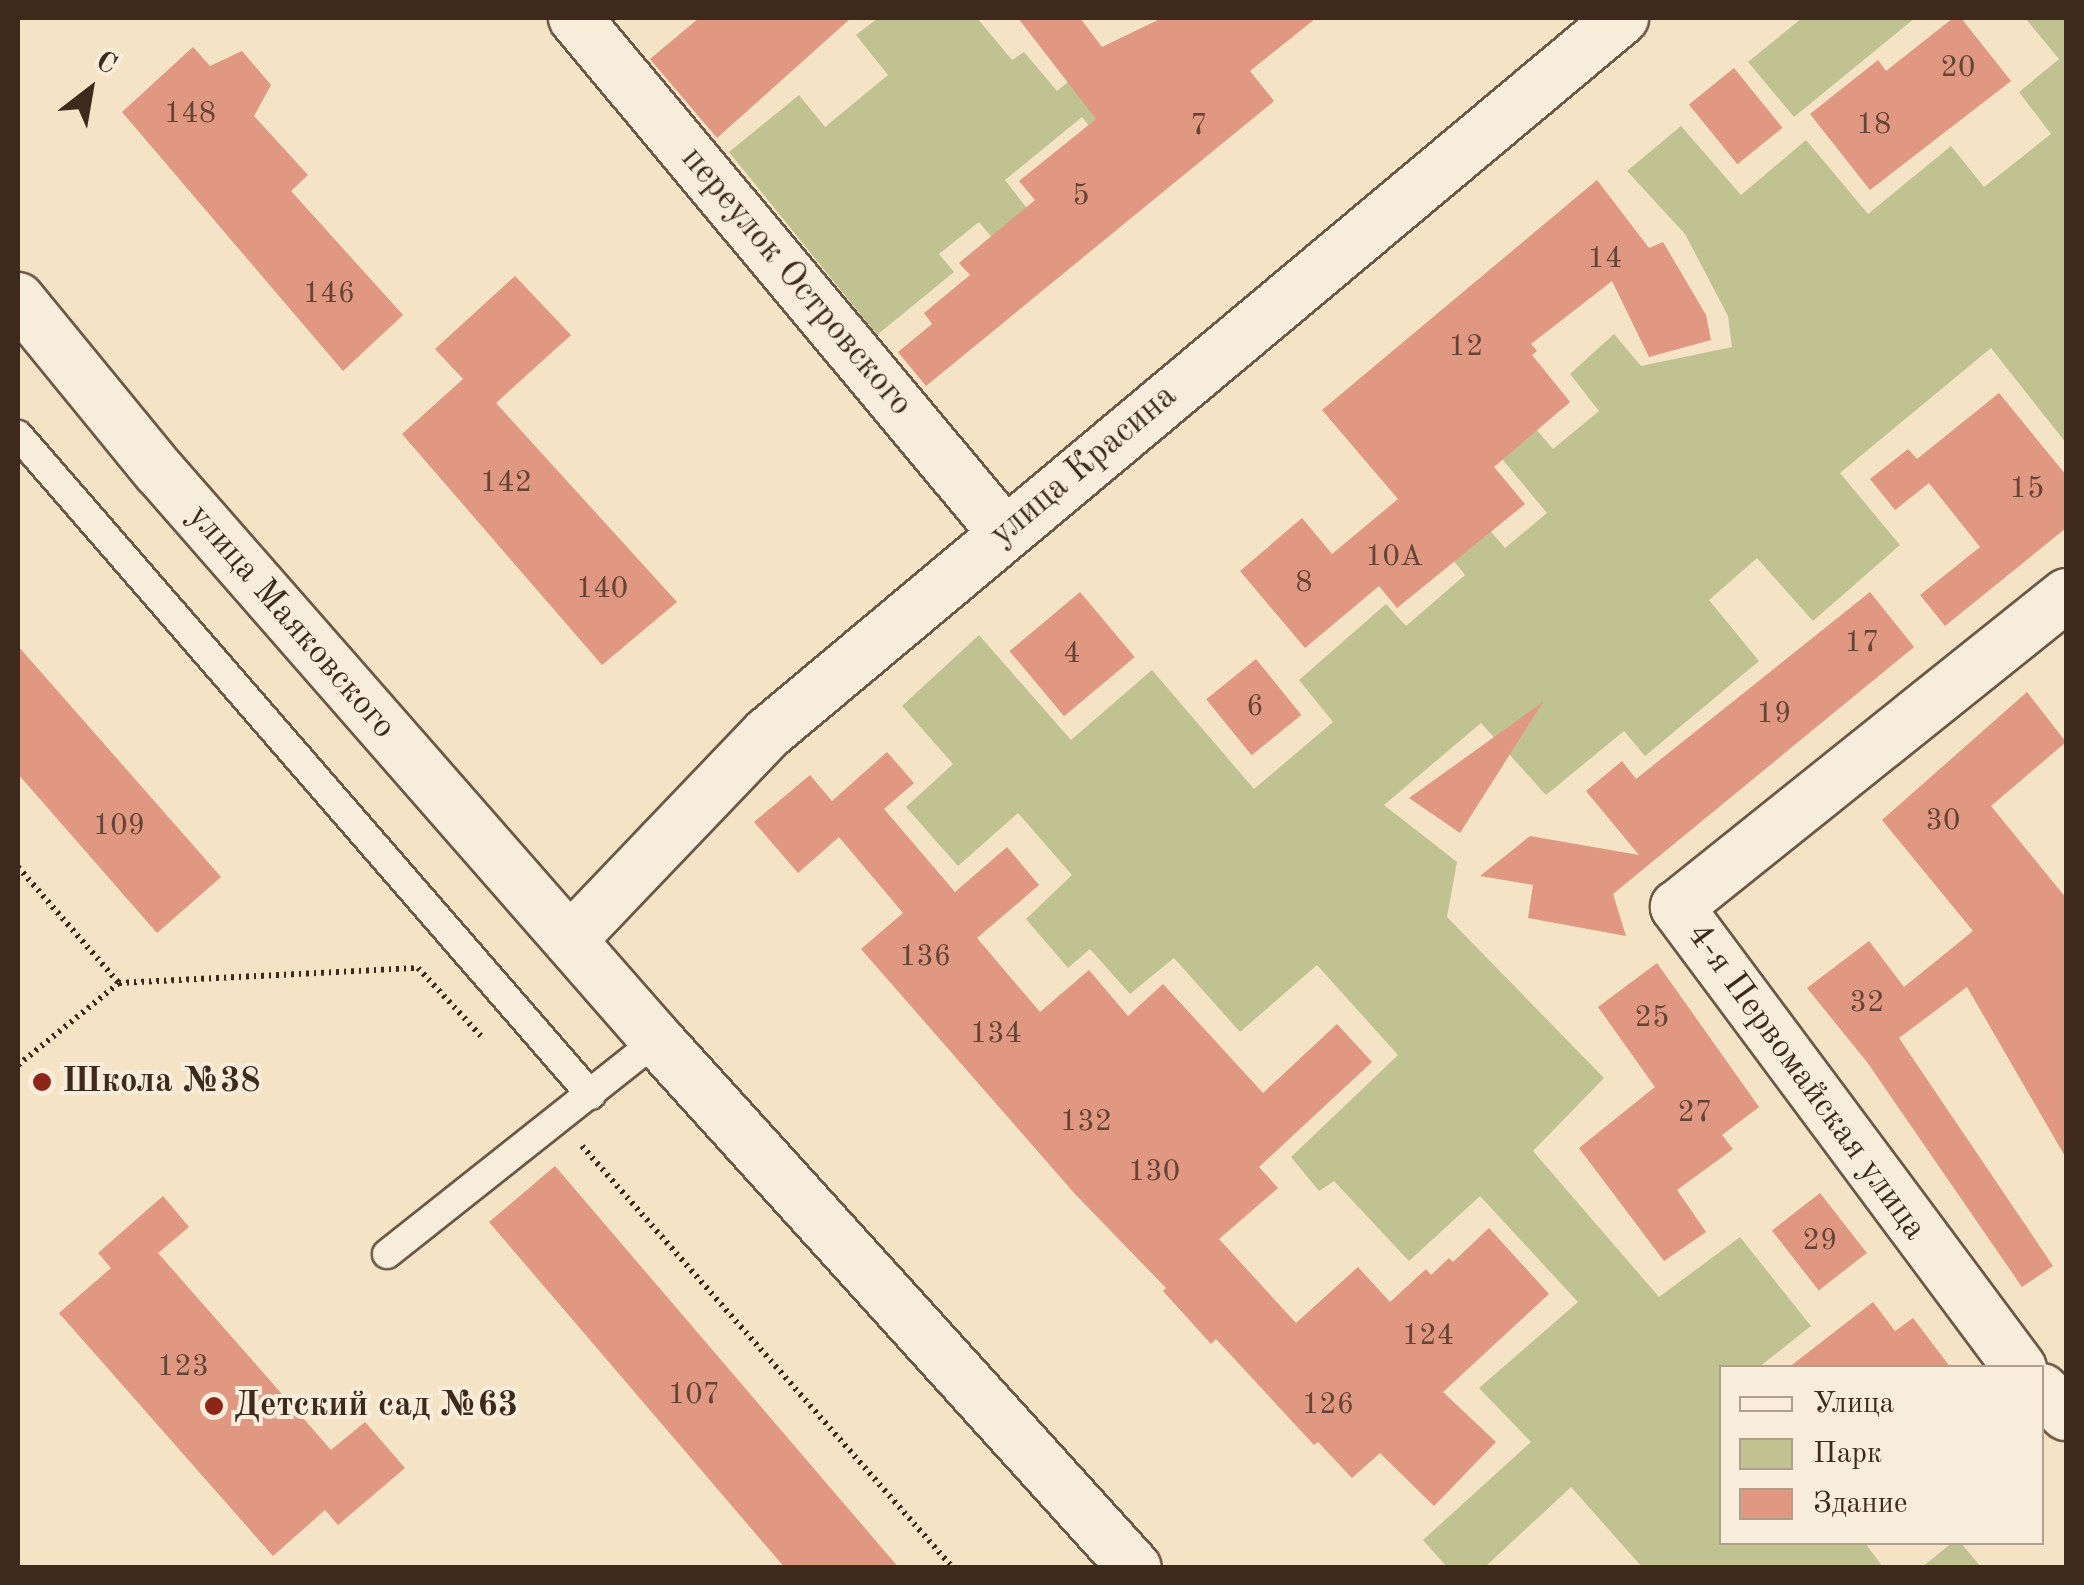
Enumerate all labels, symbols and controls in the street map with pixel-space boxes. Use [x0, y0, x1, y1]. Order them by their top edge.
north arrow [40, 40, 140, 140]
text: С [90, 48, 121, 81]
house number: 20 [1941, 50, 1975, 86]
house number: 148 [164, 96, 216, 132]
house number: 18 [1857, 107, 1891, 143]
house number: 7 [1190, 108, 1208, 144]
street label: переулок Островского [671, 139, 921, 425]
house number: 5 [1072, 178, 1090, 214]
house number: 14 [1588, 241, 1622, 277]
house number: 146 [303, 276, 355, 312]
house number: 12 [1449, 329, 1483, 365]
street label: улица Красина [982, 376, 1186, 556]
house number: 142 [480, 465, 532, 501]
house number: 15 [2010, 471, 2044, 507]
street label: улица Маяковского [178, 496, 404, 748]
house number: 10А [1365, 539, 1423, 575]
house number: 8 [1295, 565, 1313, 601]
house number: 140 [576, 571, 628, 607]
house number: 17 [1845, 625, 1879, 661]
house number: 4 [1063, 636, 1081, 672]
house number: 6 [1246, 689, 1264, 725]
house number: 19 [1757, 696, 1791, 732]
house number: 30 [1926, 803, 1960, 839]
house number: 109 [93, 808, 145, 844]
street label: 4-я Первомайская улица [1677, 915, 1935, 1249]
house number: 136 [899, 939, 951, 975]
house number: 32 [1850, 985, 1884, 1021]
house number: 25 [1635, 1000, 1669, 1036]
house number: 134 [970, 1016, 1022, 1052]
place label: Школа №38 [62, 1061, 261, 1103]
marker: Школа №38 [31, 1071, 53, 1093]
house number: 27 [1678, 1095, 1712, 1131]
house number: 132 [1060, 1104, 1112, 1140]
house number: 130 [1128, 1154, 1180, 1190]
house number: 29 [1803, 1223, 1837, 1259]
house number: 124 [1402, 1318, 1454, 1354]
house number: 123 [157, 1349, 209, 1385]
legend [1719, 1365, 2044, 1545]
house number: 107 [668, 1377, 720, 1413]
place label: Детский сад №63 [234, 1385, 518, 1427]
house number: 126 [1302, 1387, 1354, 1423]
text: Улица [1813, 1389, 1894, 1419]
marker: Детский сад №63 [203, 1395, 225, 1417]
text: Парк [1813, 1439, 1882, 1469]
text: Здание [1813, 1489, 1908, 1519]

